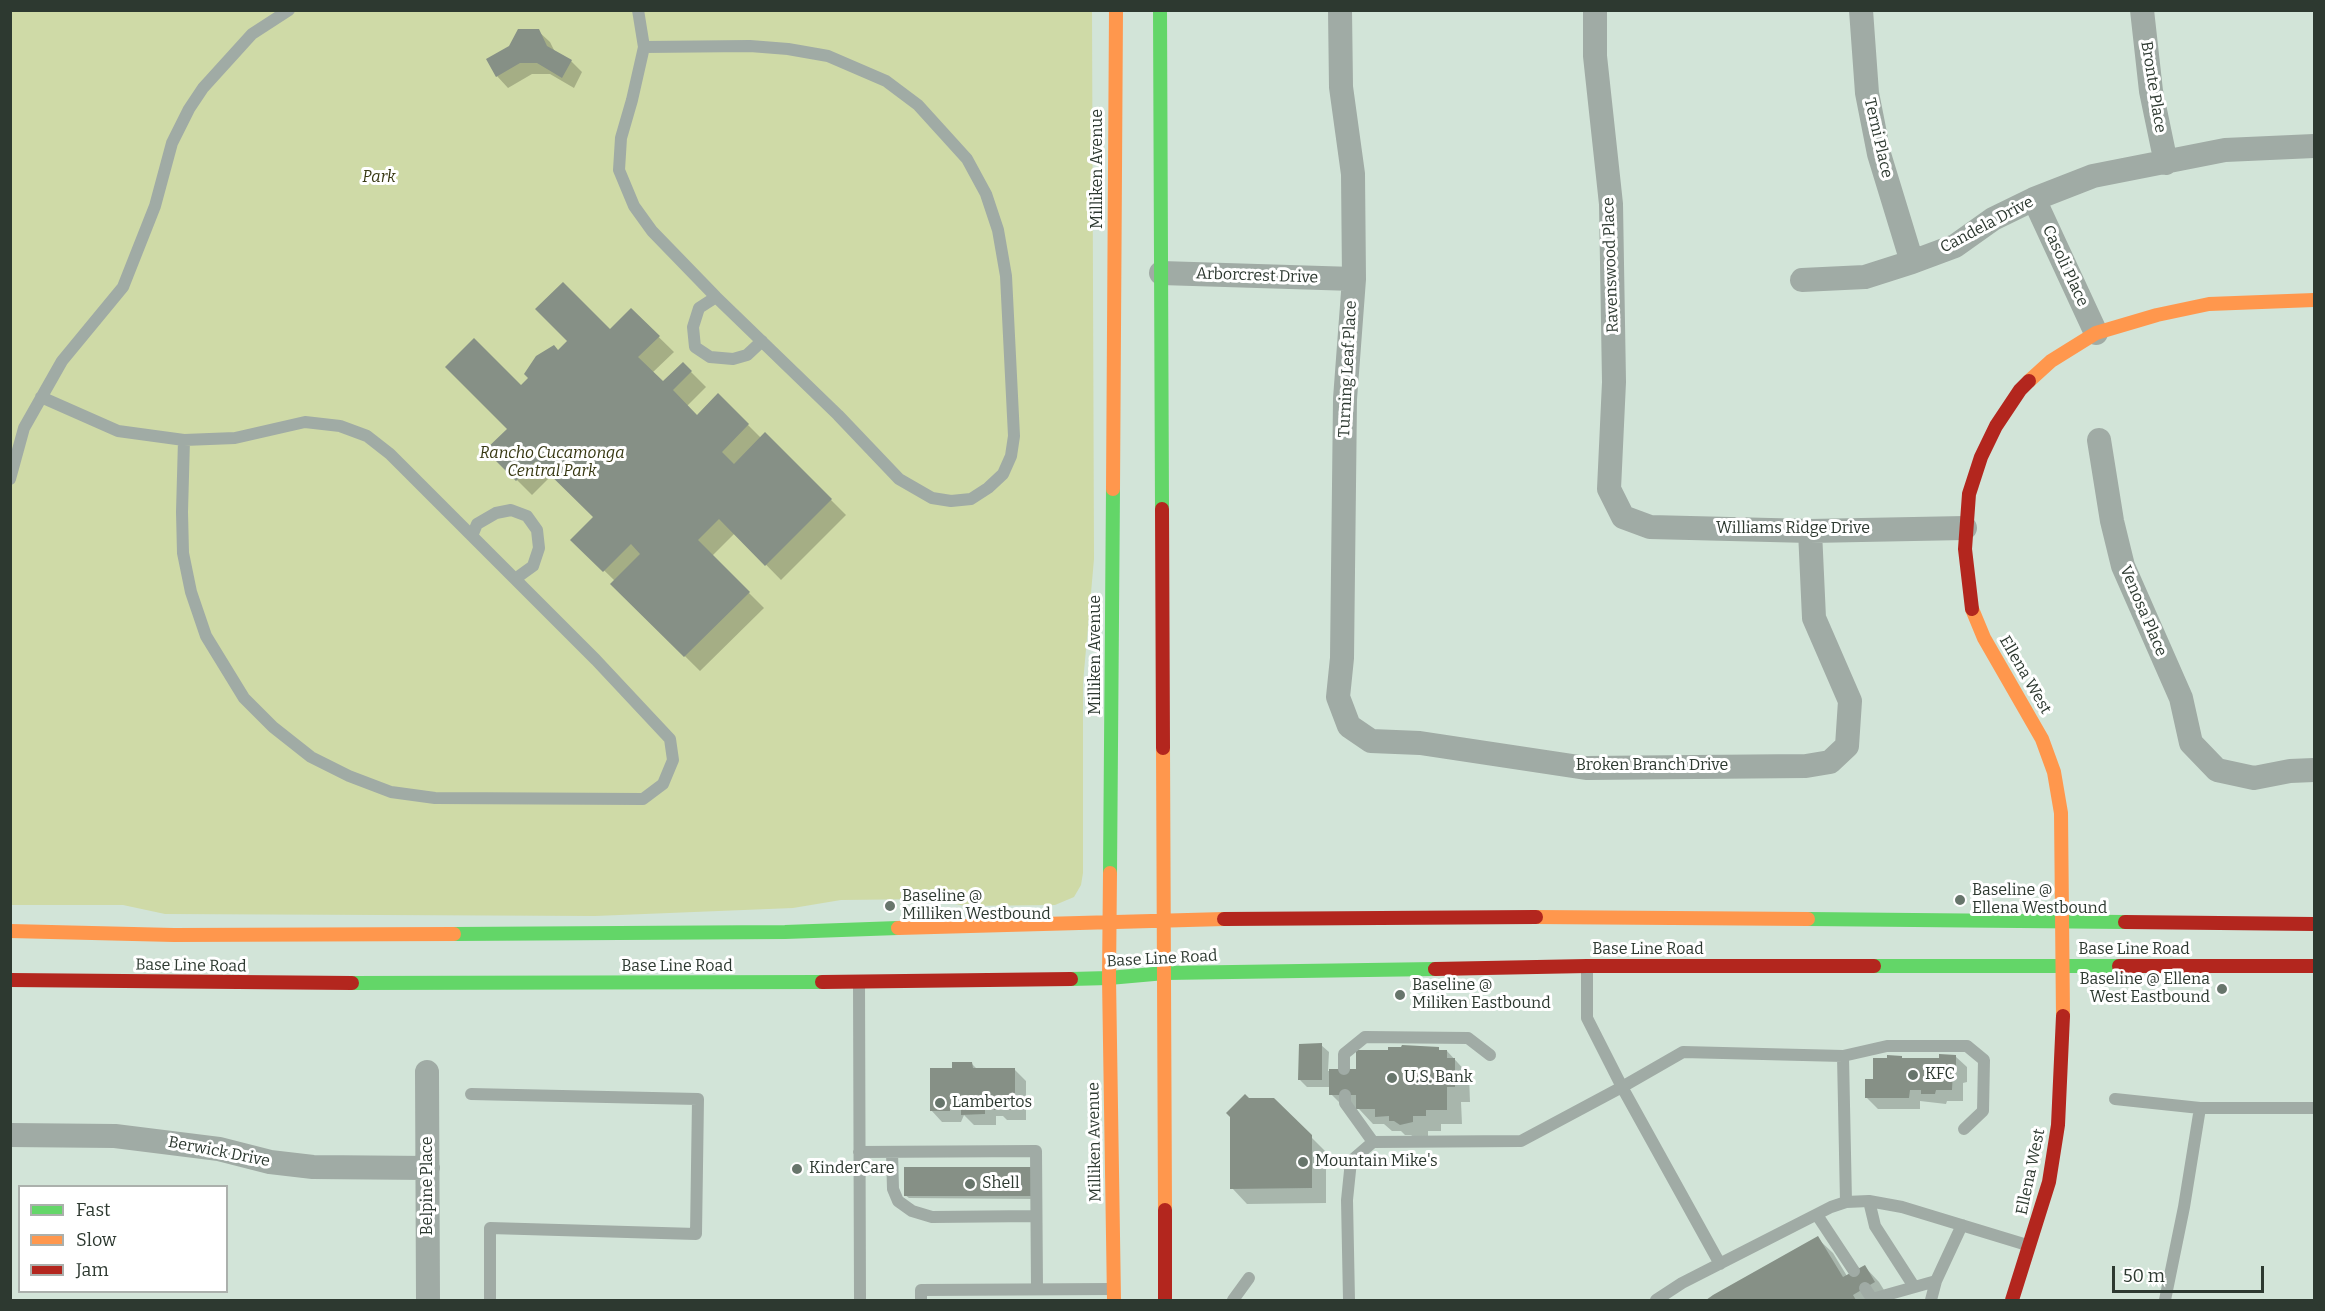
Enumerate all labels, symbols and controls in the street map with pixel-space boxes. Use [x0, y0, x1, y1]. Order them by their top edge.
street label: Bronte Place [2136, 40, 2170, 134]
street label: Terni Place [1859, 96, 1897, 180]
street label: Milliken Avenue [1088, 109, 1108, 229]
park label: Park [362, 168, 396, 188]
street label: Candela Drive [1937, 192, 2037, 258]
street label: Ravenswood Place [1599, 197, 1623, 333]
street label: Casoli Place [2038, 222, 2092, 310]
street label: Arborcrest Drive [1195, 264, 1319, 288]
street label: Turning Leaf Place [1335, 300, 1361, 438]
park label: Rancho Cucamonga Central Park [479, 444, 625, 482]
street label: Williams Ridge Drive [1716, 519, 1870, 539]
street label: Venosa Place [2115, 563, 2171, 659]
street label: Milliken Avenue [1086, 595, 1106, 715]
street label: Ellena West [1995, 632, 2055, 718]
street label: Broken Branch Drive [1576, 756, 1728, 776]
place label: Baseline @ Ellena Westbound [1972, 881, 2107, 919]
place label: Baseline @ Milliken Westbound [902, 887, 1051, 925]
marker: Baseline @ Ellena Westbound [1953, 893, 1967, 907]
marker: Baseline @ Milliken Westbound [883, 899, 897, 913]
street label: Base Line Road [1592, 940, 1704, 960]
street label: Base Line Road [2078, 940, 2190, 960]
street label: Base Line Road [1106, 946, 1218, 972]
street label: Base Line Road [135, 955, 247, 977]
street label: Base Line Road [621, 957, 733, 977]
place label: Baseline @ Ellena West Eastbound [2079, 970, 2210, 1008]
place label: Baseline @ Miliken Eastbound [1412, 976, 1551, 1014]
marker: Baseline @ Ellena West Eastbound [2215, 982, 2229, 996]
marker: Baseline @ Miliken Eastbound [1393, 988, 1407, 1002]
place label: KFC [1925, 1065, 1955, 1085]
place label: U.S. Bank [1404, 1068, 1473, 1088]
marker: KFC [1906, 1068, 1920, 1082]
marker: U.S. Bank [1385, 1071, 1399, 1085]
street label: Milliken Avenue [1084, 1082, 1106, 1202]
place label: Lambertos [952, 1093, 1032, 1113]
marker: Lambertos [933, 1096, 947, 1110]
street label: Ellena West [2013, 1127, 2049, 1217]
street label: Berwick Drive [167, 1133, 271, 1171]
street label: Belpine Place [418, 1136, 438, 1236]
place label: Mountain Mike's [1315, 1152, 1438, 1172]
marker: Mountain Mike's [1296, 1155, 1310, 1169]
place label: KinderCare [809, 1159, 894, 1179]
marker: KinderCare [790, 1162, 804, 1176]
place label: Shell [982, 1174, 1020, 1194]
marker: Shell [963, 1177, 977, 1191]
legend [18, 1185, 228, 1293]
text: Fast [76, 1199, 111, 1221]
text: Slow [76, 1229, 116, 1251]
scale bar [2115, 1254, 2266, 1292]
text: Jam [76, 1259, 109, 1281]
text: 50 m [2123, 1265, 2165, 1287]

